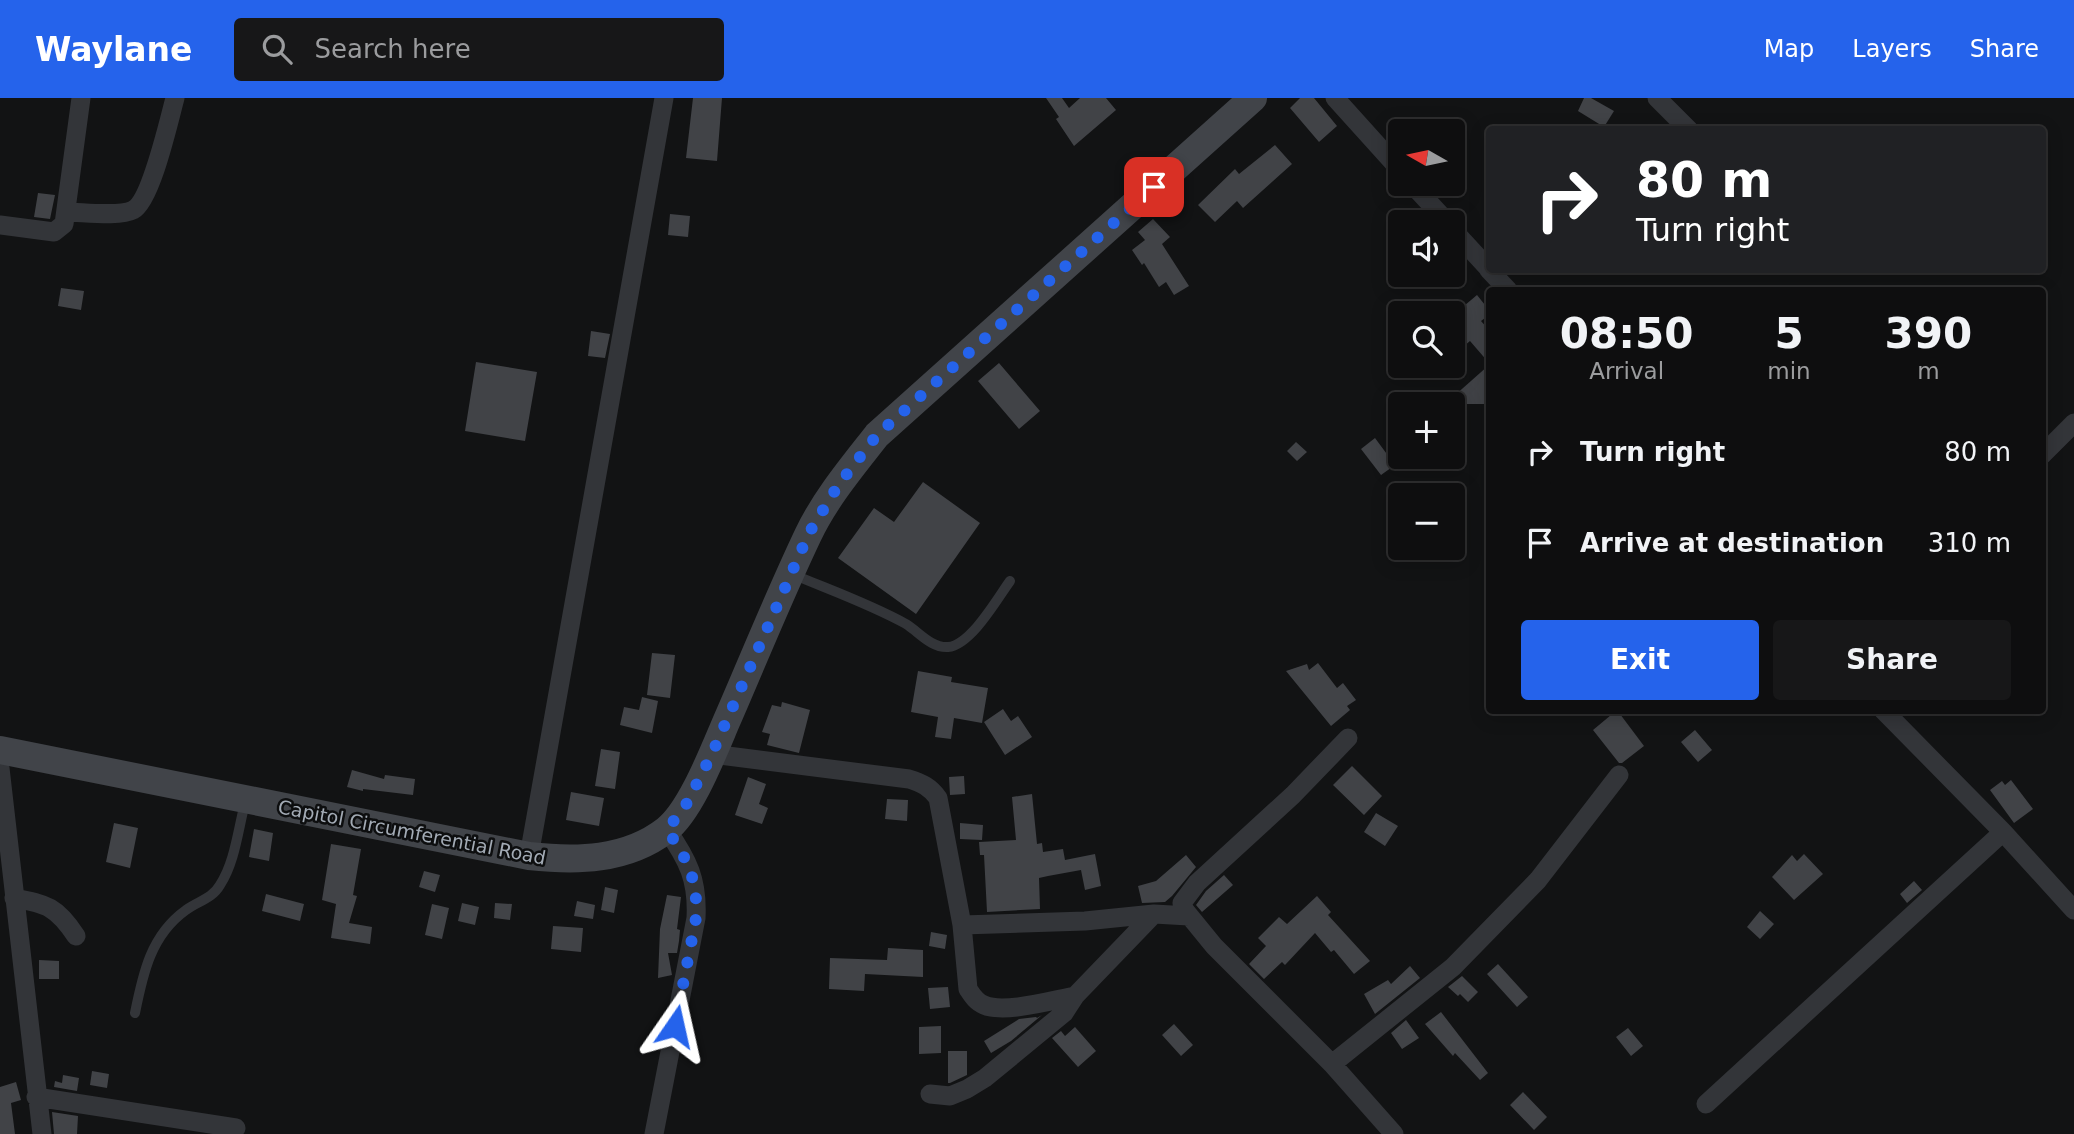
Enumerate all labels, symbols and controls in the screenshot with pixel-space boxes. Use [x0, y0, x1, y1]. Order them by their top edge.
search box [234, 18, 724, 81]
text: Waylane [35, 30, 192, 69]
icon: search [258, 30, 296, 68]
text: Search here [314, 34, 471, 64]
text: Map [1764, 35, 1814, 63]
text: Layers [1852, 35, 1932, 63]
text: Share [1970, 35, 2039, 63]
north arrow [1388, 119, 1465, 196]
map controls [1388, 119, 1465, 560]
text: 80 m [1636, 152, 1772, 209]
icon: right [1521, 154, 1612, 245]
pin [1124, 157, 1184, 217]
icon: arrive [1135, 168, 1173, 206]
button: sound [1388, 210, 1465, 287]
text: Turn right [1636, 211, 1789, 249]
button: search [1388, 301, 1465, 378]
text: 08:50 [1560, 309, 1694, 358]
text: 5 [1774, 309, 1804, 358]
text: 390 [1885, 309, 1972, 358]
text: Arrival [1589, 358, 1664, 384]
text: min [1767, 358, 1811, 384]
text: m [1917, 358, 1940, 384]
button: + [1388, 392, 1465, 469]
icon: right [1521, 433, 1559, 471]
text: Turn right [1580, 437, 1725, 467]
text: 80 m [1944, 437, 2011, 467]
button: − [1388, 483, 1465, 560]
icon: arrive [1521, 524, 1559, 562]
text: Arrive at destination [1580, 528, 1884, 558]
text: 310 m [1928, 528, 2011, 558]
button: Exit [1521, 620, 1759, 700]
button: Share [1773, 620, 2011, 700]
street label: Capitol Circumferential Road [276, 795, 548, 869]
position arrow [638, 989, 712, 1063]

